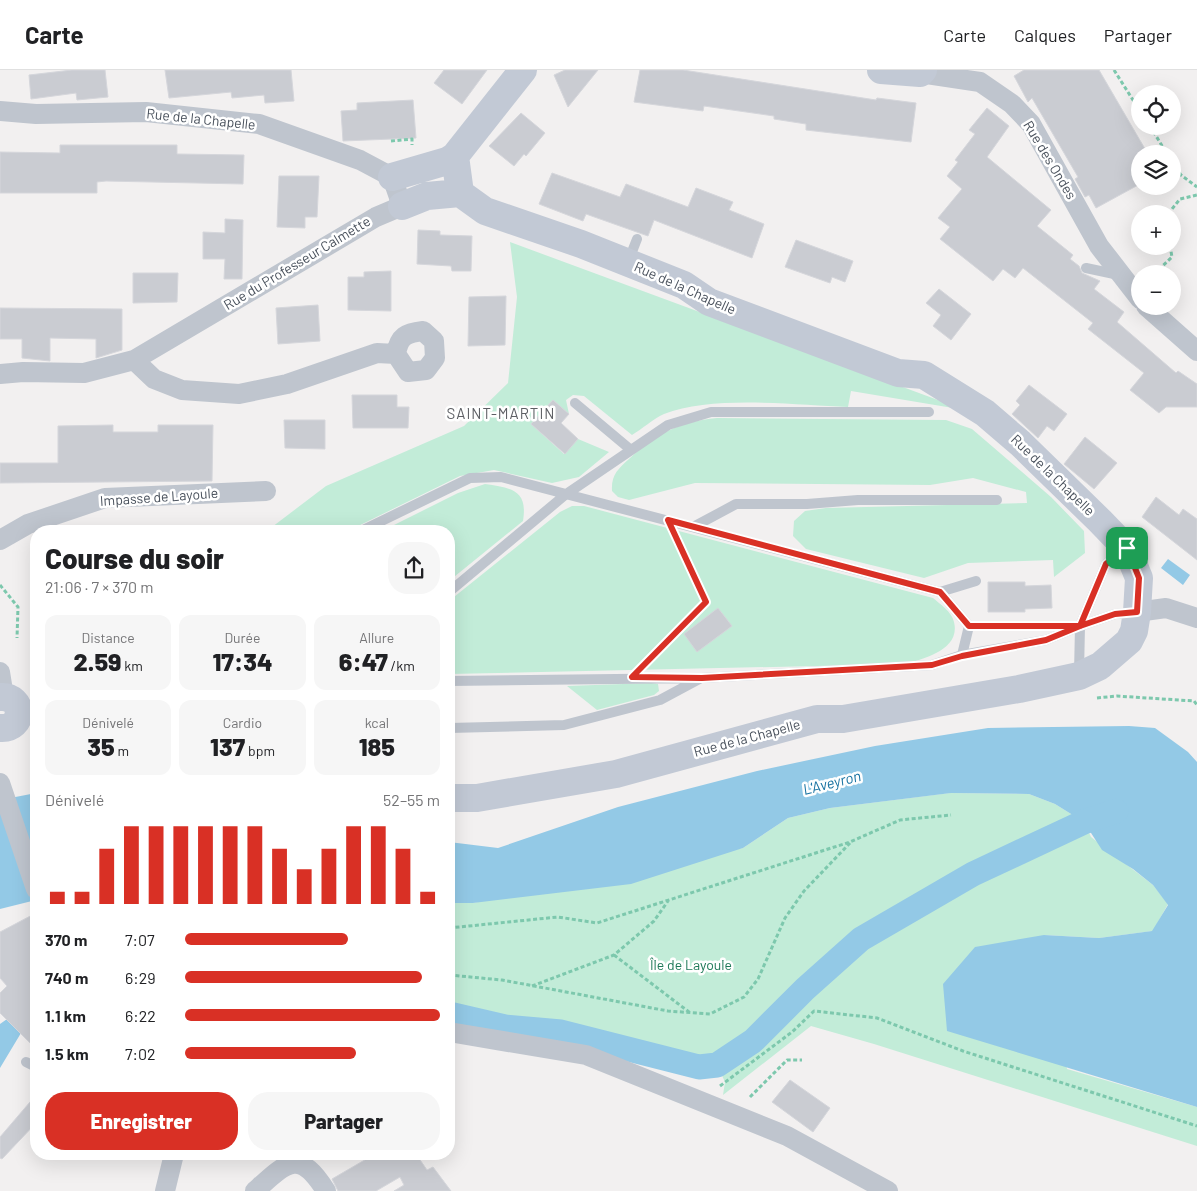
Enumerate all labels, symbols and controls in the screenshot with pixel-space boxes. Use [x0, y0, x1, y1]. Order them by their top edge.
text: Carte [25, 20, 84, 49]
text: Carte [943, 24, 986, 46]
text: Calques [1014, 24, 1076, 46]
text: Partager [1104, 24, 1172, 46]
map controls [1131, 85, 1181, 315]
button: locate [1131, 85, 1181, 135]
street label: Rue de la Chapelle [146, 104, 256, 133]
street label: Rue des Ondes [1020, 117, 1081, 202]
button: layers [1131, 145, 1181, 195]
button: + [1131, 205, 1181, 255]
street label: Rue du Professeur Calmette [220, 212, 373, 313]
street label: Rue de la Chapelle [632, 257, 739, 318]
button: − [1131, 265, 1181, 315]
district label: SAINT-MARTIN [447, 404, 555, 422]
street label: Rue de la Chapelle [1008, 430, 1099, 519]
street label: Impasse de Layoule [99, 484, 219, 509]
pin [1106, 527, 1148, 569]
icon: arrive [1113, 534, 1141, 562]
text: Course du soir [45, 541, 224, 575]
button: share [388, 542, 440, 594]
text: 21:06 · 7 × 370 m [45, 577, 153, 596]
text: Distance [81, 629, 135, 646]
text: Durée [225, 629, 260, 646]
text: Allure [359, 629, 394, 646]
text: 2.59 [74, 646, 121, 676]
text: 17:34 [212, 646, 273, 676]
text: 6:47 [339, 646, 388, 676]
text: km [121, 657, 143, 674]
text: /km [388, 657, 415, 674]
text: Dénivelé [82, 714, 134, 731]
text: Cardio [223, 714, 262, 731]
text: kcal [365, 714, 389, 731]
street label: Rue de la Chapelle [692, 715, 802, 760]
text: 35 [87, 731, 115, 761]
text: 137 [210, 731, 245, 761]
text: 185 [359, 731, 395, 761]
text: m [115, 742, 129, 759]
text: bpm [245, 742, 275, 759]
water label: L'Aveyron [801, 766, 863, 798]
text: Dénivelé [45, 790, 104, 809]
text: 52–55 m [383, 790, 440, 809]
text: 370 m [45, 930, 87, 949]
text: 7:07 [125, 930, 155, 949]
park label: Île de Layoule [650, 956, 732, 973]
text: 740 m [45, 968, 88, 987]
text: 6:29 [125, 968, 156, 987]
text: 1.1 km [45, 1006, 86, 1025]
text: 6:22 [125, 1006, 156, 1025]
text: 1.5 km [45, 1044, 89, 1063]
text: 7:02 [125, 1044, 156, 1063]
button: Enregistrer [45, 1092, 238, 1150]
button: Partager [248, 1092, 440, 1150]

